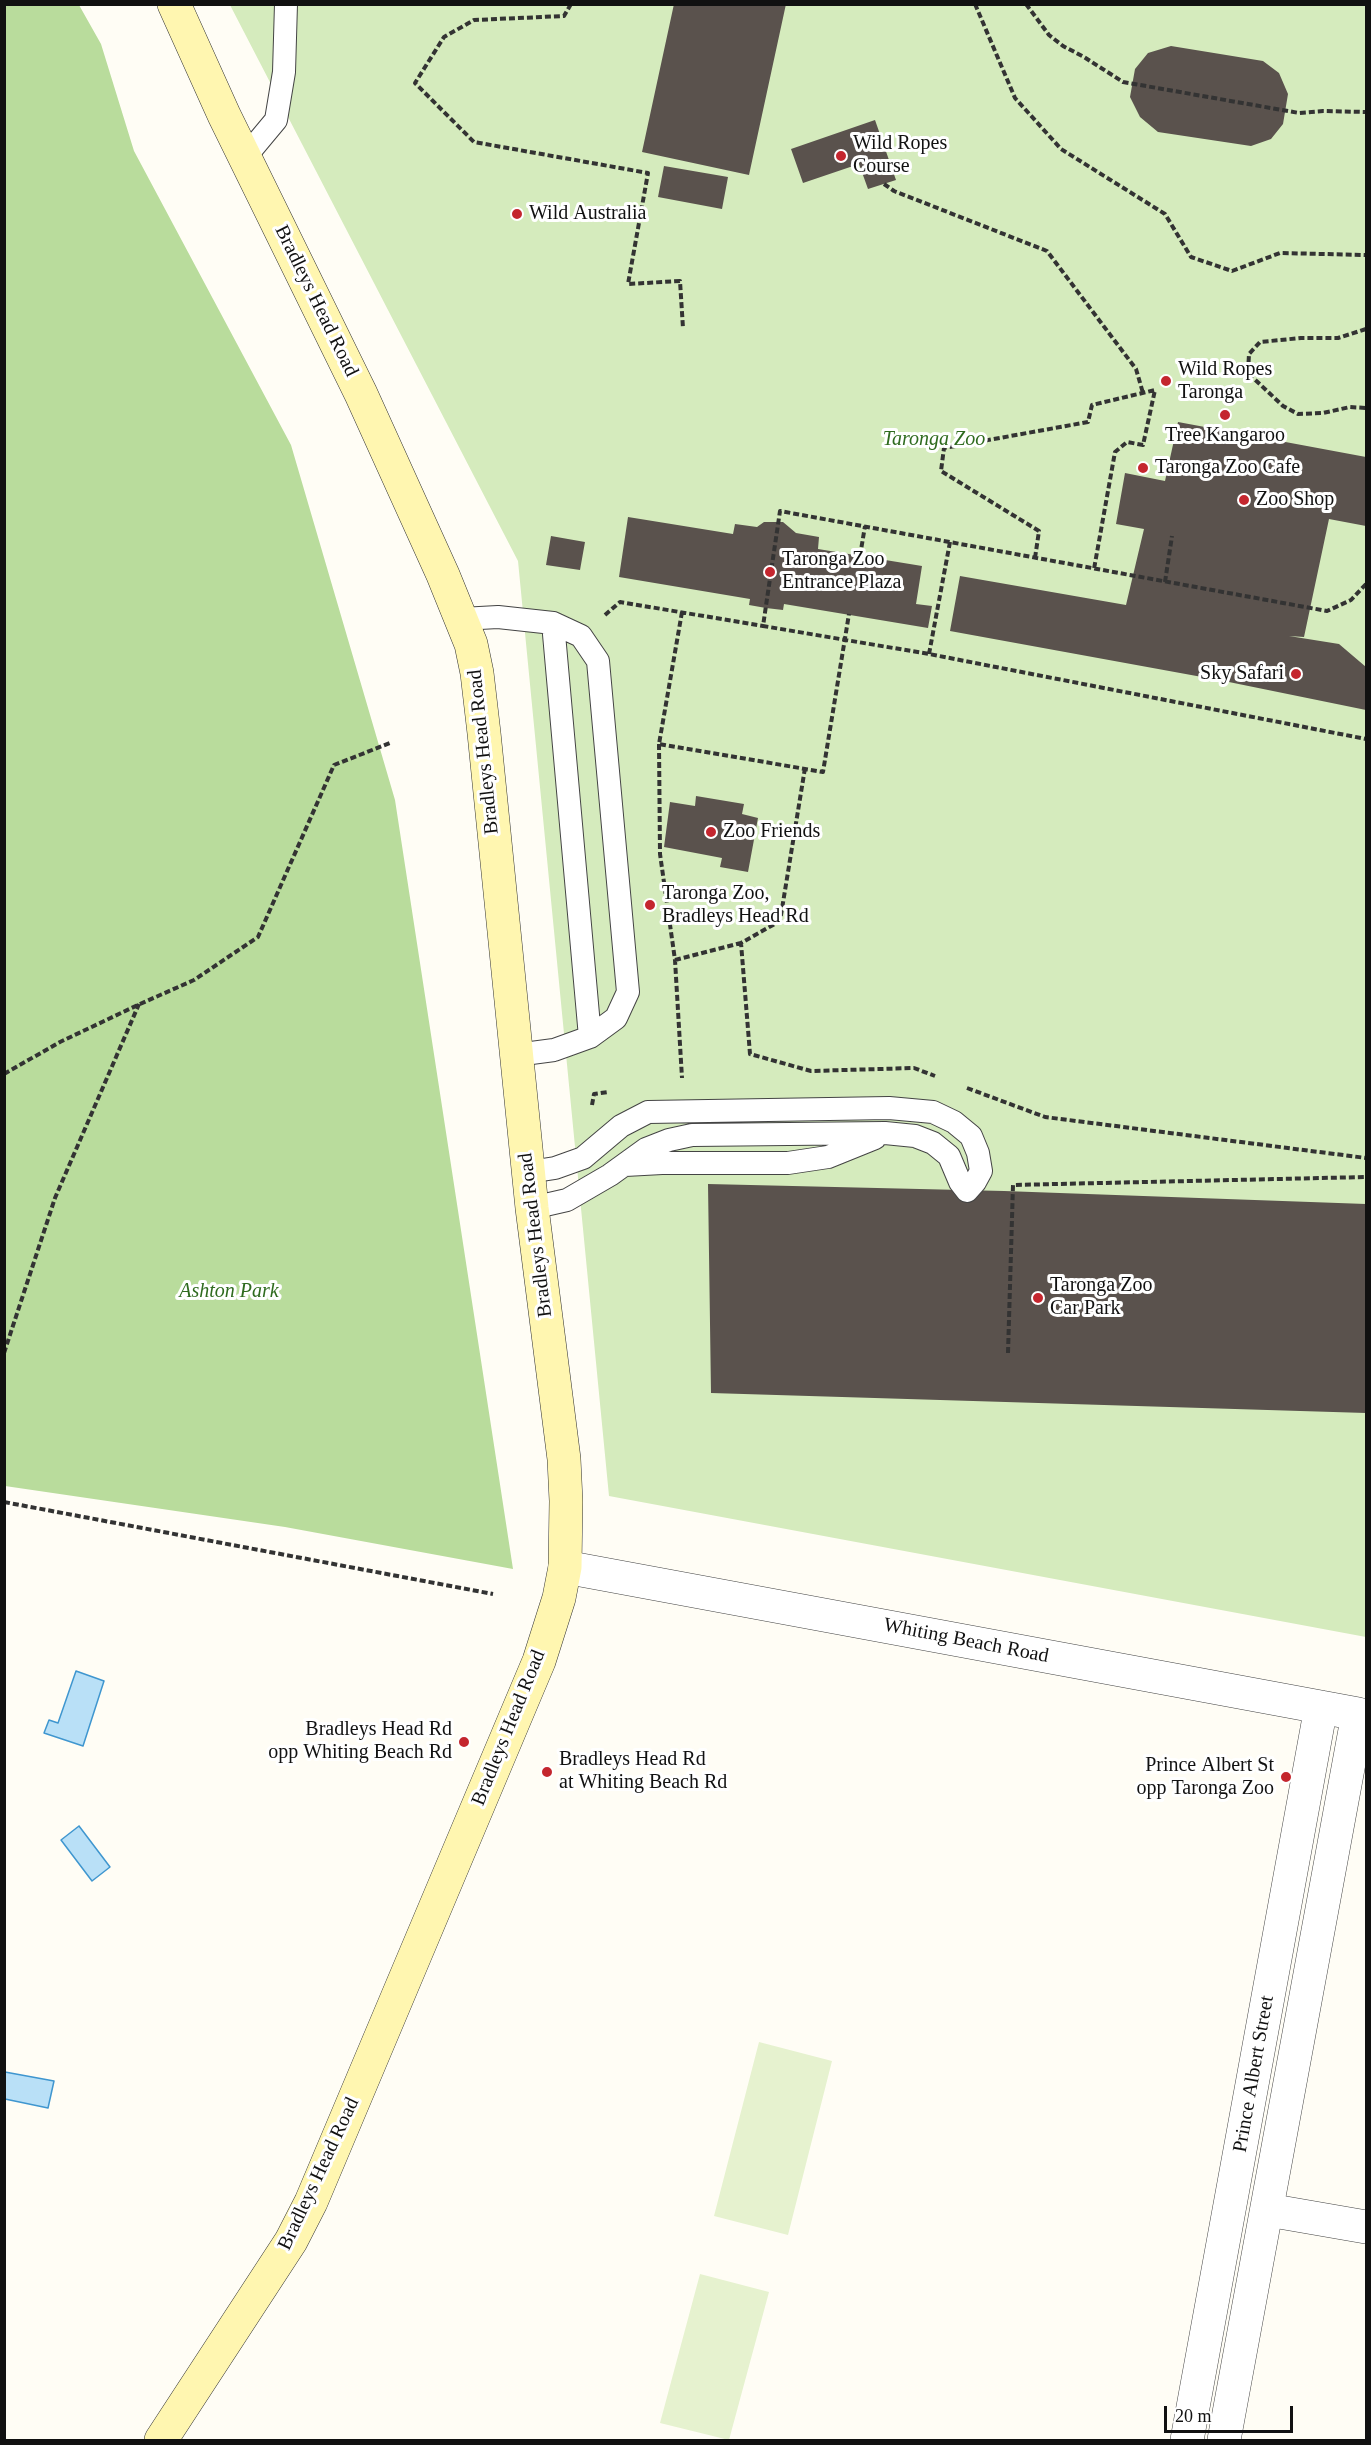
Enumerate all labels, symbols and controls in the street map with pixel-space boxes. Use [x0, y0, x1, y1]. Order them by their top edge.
place label: Wild Ropes Course [853, 132, 947, 179]
marker: Wild Ropes Course [834, 149, 848, 163]
place label: Wild Australia [529, 202, 646, 226]
marker: Wild Australia [510, 207, 524, 221]
street label: Bradleys Head Road [269, 221, 363, 381]
place label: Wild Ropes Taronga [1178, 358, 1272, 405]
marker: Wild Ropes Taronga [1159, 374, 1173, 388]
marker: Tree Kangaroo [1218, 408, 1232, 422]
place label: Tree Kangaroo [1165, 424, 1285, 448]
park label: Taronga Zoo [883, 428, 985, 452]
place label: Taronga Zoo Cafe [1155, 456, 1300, 480]
marker: Taronga Zoo Cafe [1136, 461, 1150, 475]
place label: Zoo Shop [1256, 488, 1334, 512]
marker: Zoo Shop [1237, 493, 1251, 507]
place label: Taronga Zoo Entrance Plaza [782, 548, 901, 595]
marker: Taronga Zoo Entrance Plaza [763, 565, 777, 579]
place label: Sky Safari [1200, 662, 1284, 686]
marker: Sky Safari [1289, 667, 1303, 681]
street label: Bradleys Head Road [463, 668, 505, 836]
place label: Zoo Friends [723, 820, 820, 844]
marker: Zoo Friends [704, 825, 718, 839]
place label: Taronga Zoo, Bradleys Head Rd [662, 882, 809, 929]
marker: Taronga Zoo, Bradleys Head Rd [643, 898, 657, 912]
street label: Bradleys Head Road [514, 1151, 558, 1319]
place label: Taronga Zoo Car Park [1050, 1274, 1152, 1321]
park label: Ashton Park [179, 1280, 279, 1304]
marker: Taronga Zoo Car Park [1031, 1291, 1045, 1305]
street label: Whiting Beach Road [881, 1613, 1051, 1669]
street label: Bradleys Head Road [467, 1647, 551, 1809]
place label: Bradleys Head Rd opp Whiting Beach Rd [268, 1718, 452, 1765]
marker: Bradleys Head Rd opp Whiting Beach Rd [457, 1735, 471, 1749]
place label: Bradleys Head Rd at Whiting Beach Rd [559, 1748, 727, 1795]
place label: Prince Albert St opp Taronga Zoo [1137, 1754, 1274, 1801]
marker: Bradleys Head Rd at Whiting Beach Rd [540, 1765, 554, 1779]
marker: Prince Albert St opp Taronga Zoo [1279, 1770, 1293, 1784]
street label: Prince Albert Street [1228, 1994, 1280, 2154]
street label: Bradleys Head Road [273, 2094, 365, 2254]
scale bar [1167, 2394, 1296, 2432]
text: 20 m [1175, 2406, 1212, 2426]

